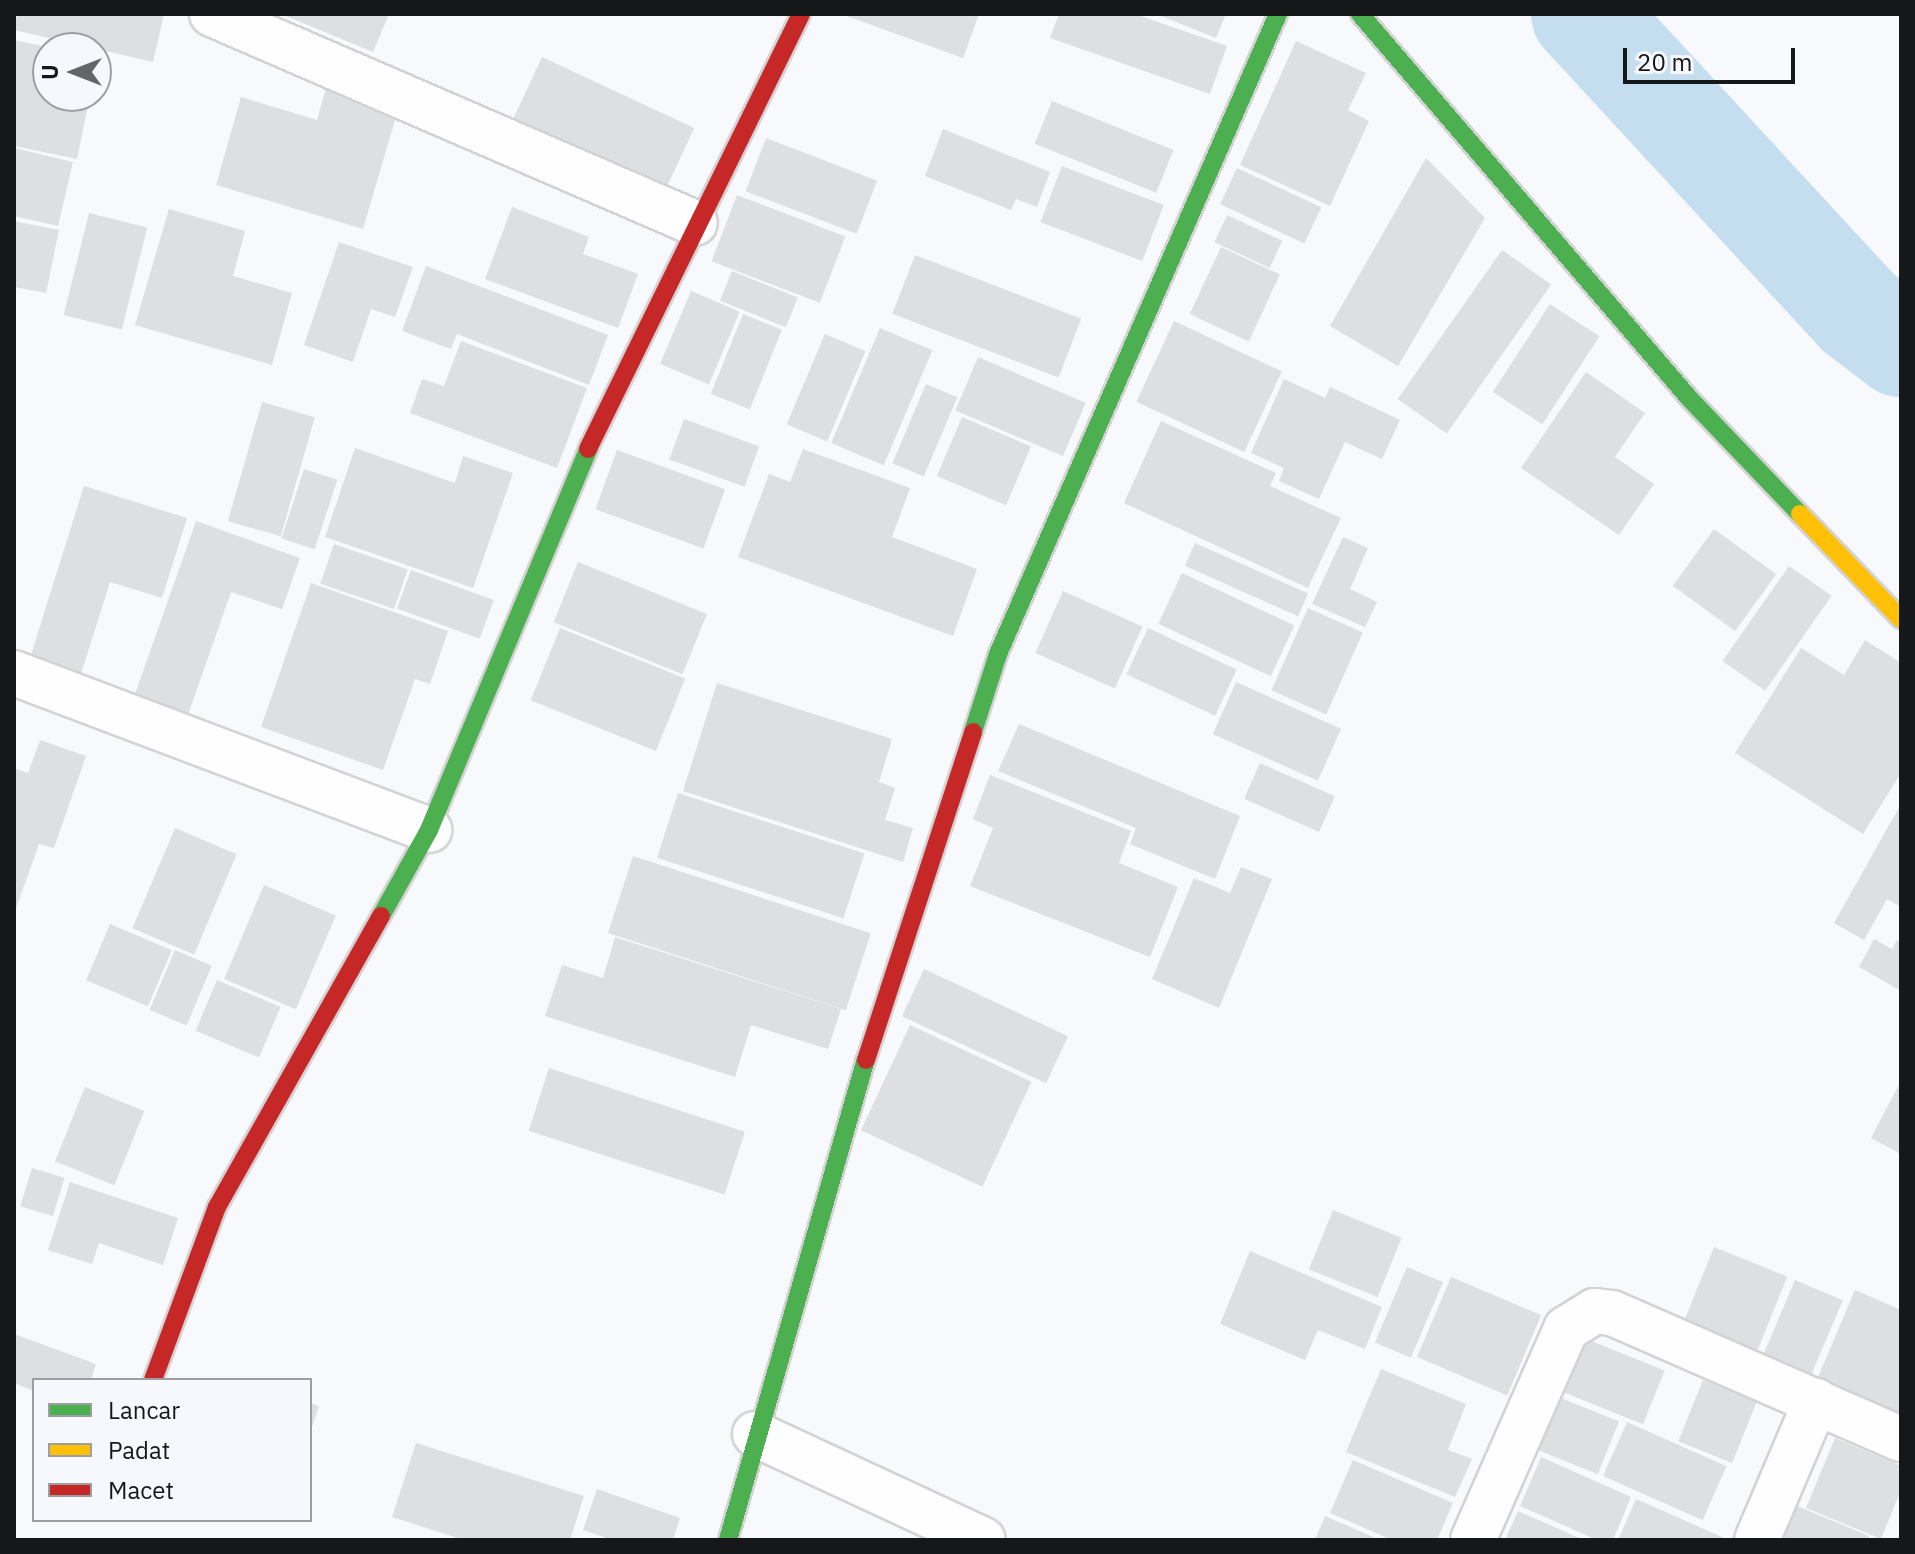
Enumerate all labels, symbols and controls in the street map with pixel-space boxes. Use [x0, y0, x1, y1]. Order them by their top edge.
north arrow [32, 32, 112, 112]
scale bar [1627, 32, 1799, 82]
text: 20 m [1637, 46, 1692, 78]
text: U [35, 64, 64, 80]
legend [32, 1378, 312, 1522]
text: Lancar [108, 1394, 180, 1426]
text: Padat [108, 1434, 170, 1466]
text: Macet [108, 1474, 174, 1506]

